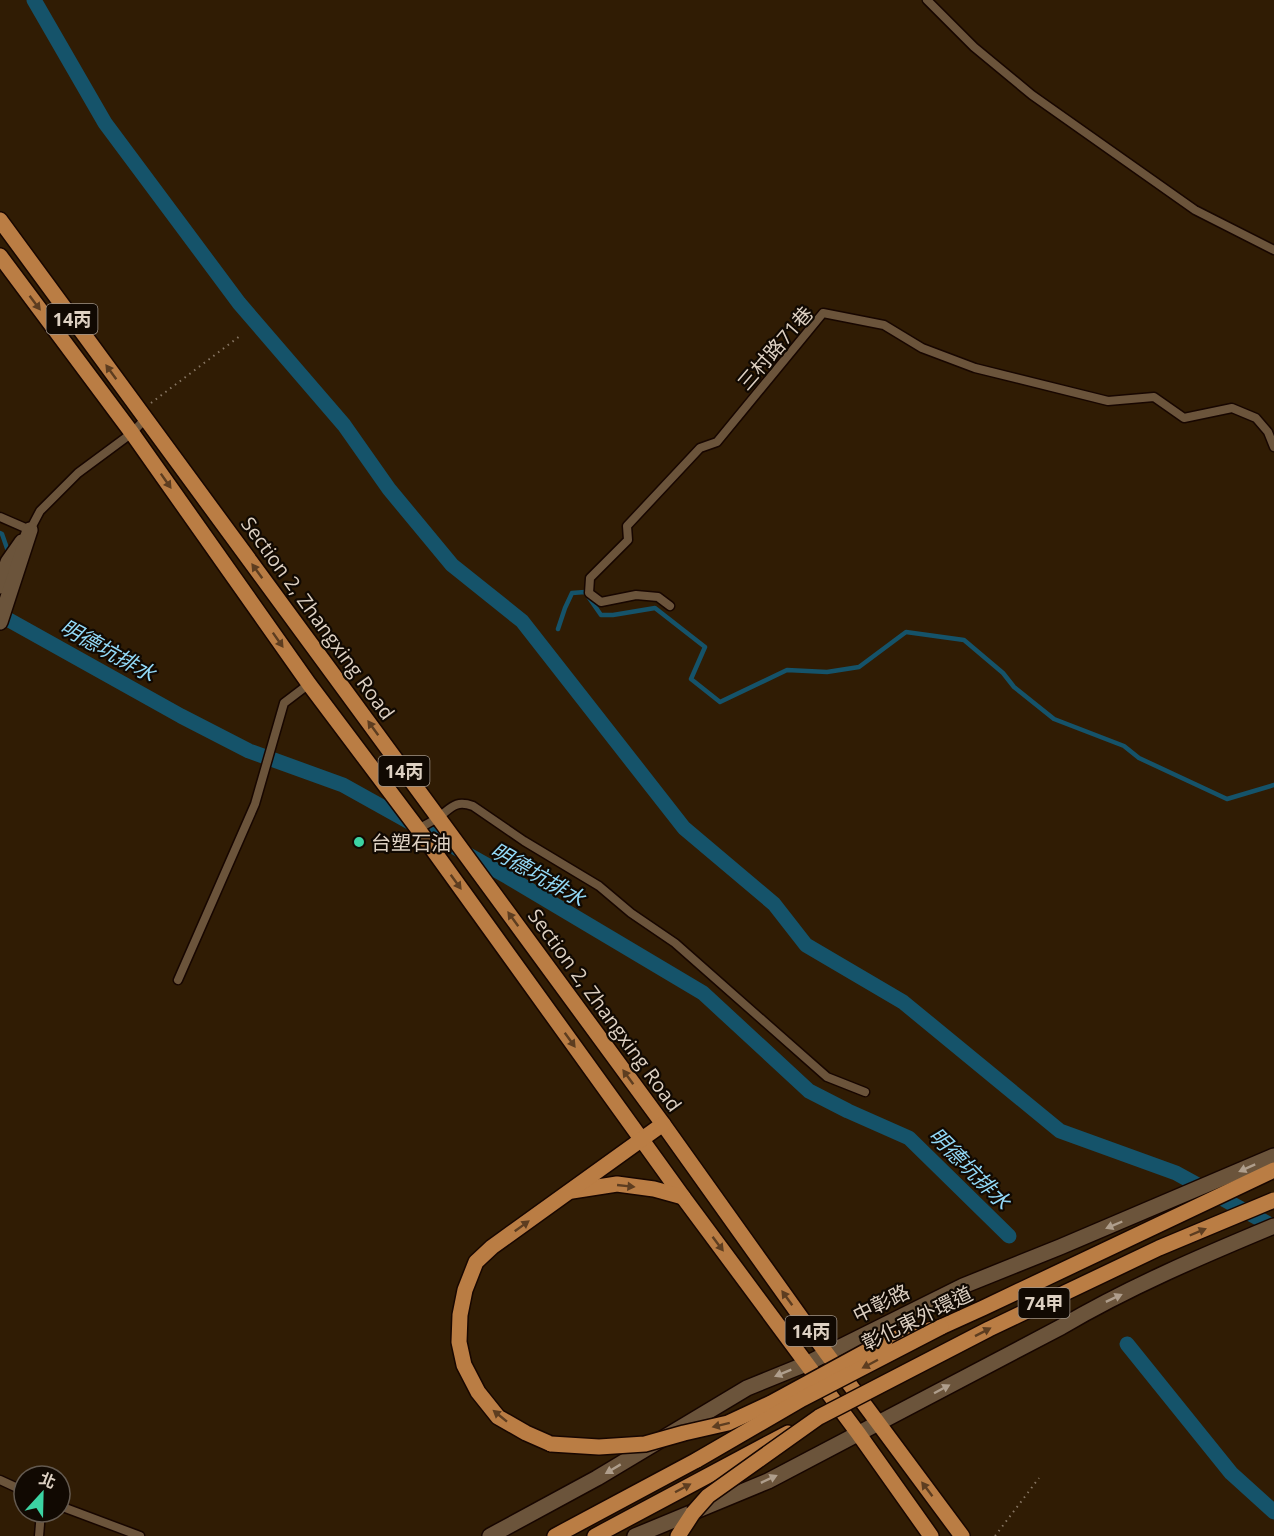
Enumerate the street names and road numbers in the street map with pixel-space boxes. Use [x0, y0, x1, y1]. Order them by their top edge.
street label: 三村路71巷 [731, 300, 819, 396]
road number: 14丙 [46, 304, 98, 334]
street label: Section 2, Zhangxing Road [235, 511, 401, 725]
road number: 14丙 [378, 756, 430, 786]
street label: Section 2, Zhangxing Road [522, 903, 688, 1117]
street label: 中彰路 [848, 1278, 914, 1328]
street label: 彰化東外環道 [857, 1280, 977, 1356]
road number: 74甲 [1018, 1288, 1070, 1318]
road number: 14丙 [786, 1316, 836, 1346]

